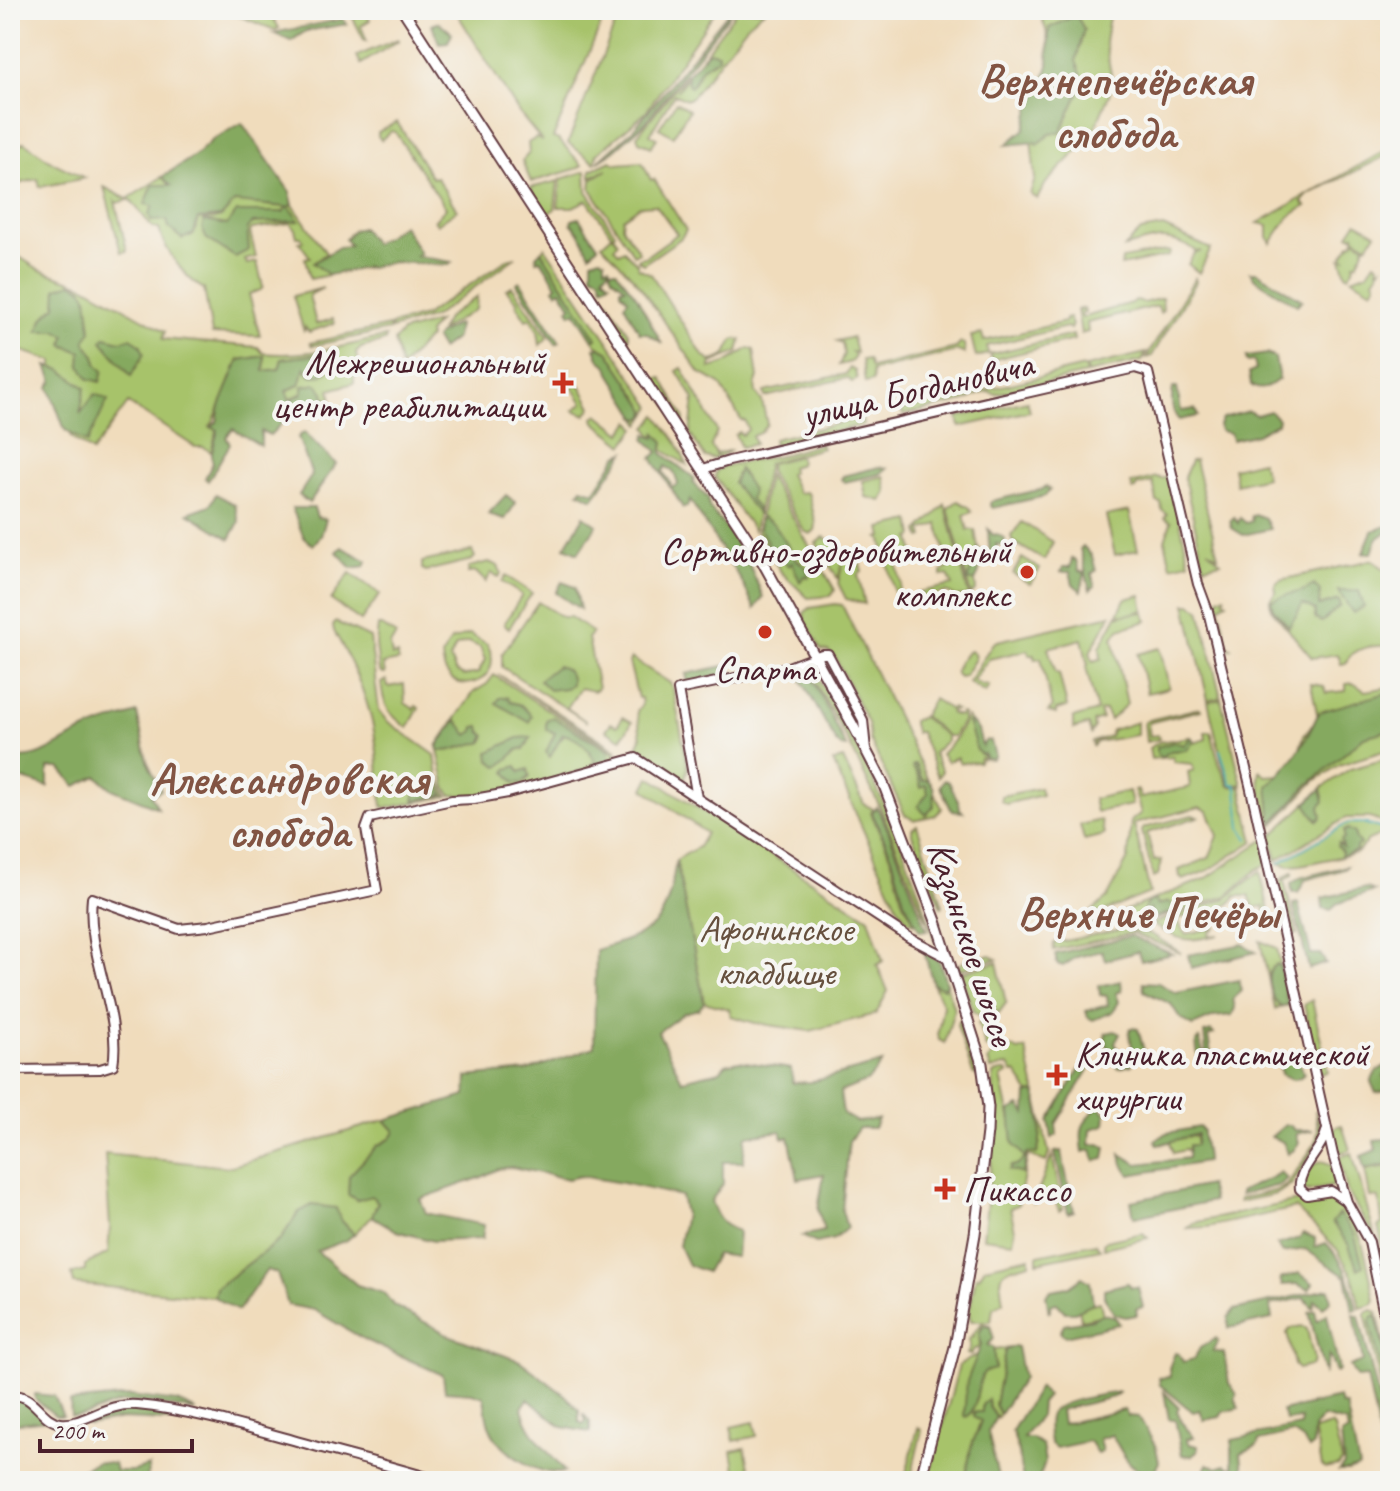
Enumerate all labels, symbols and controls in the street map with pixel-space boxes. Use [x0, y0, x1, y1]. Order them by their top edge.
district label: Верхнепечёрская слобода [978, 51, 1255, 162]
place label: Межрешиональный центр реабилитации [273, 338, 547, 429]
street label: улица Богдановича [795, 339, 1040, 439]
marker: Межрешиональный центр реабилитации [552, 372, 574, 394]
place label: Сортивно-оздоровительный комплекс [660, 527, 1013, 618]
marker: Сортивно-оздоровительный комплекс [1018, 563, 1036, 581]
marker: Спарта [756, 623, 774, 641]
place label: Спарта [715, 645, 818, 692]
district label: Александровская слобода [150, 750, 431, 861]
street label: Казанское шоссе [916, 835, 1027, 1054]
district label: Верхние Печёры [1017, 884, 1282, 942]
park label: Афонинское кладбище [699, 905, 856, 996]
place label: Клиника пластической хирургии [1075, 1030, 1371, 1121]
marker: Клиника пластической хирургии [1046, 1064, 1068, 1086]
place label: Пикассо [963, 1166, 1072, 1213]
marker: Пикассо [934, 1178, 956, 1200]
scale bar [40, 1403, 192, 1453]
text: 200 m [52, 1416, 106, 1446]

